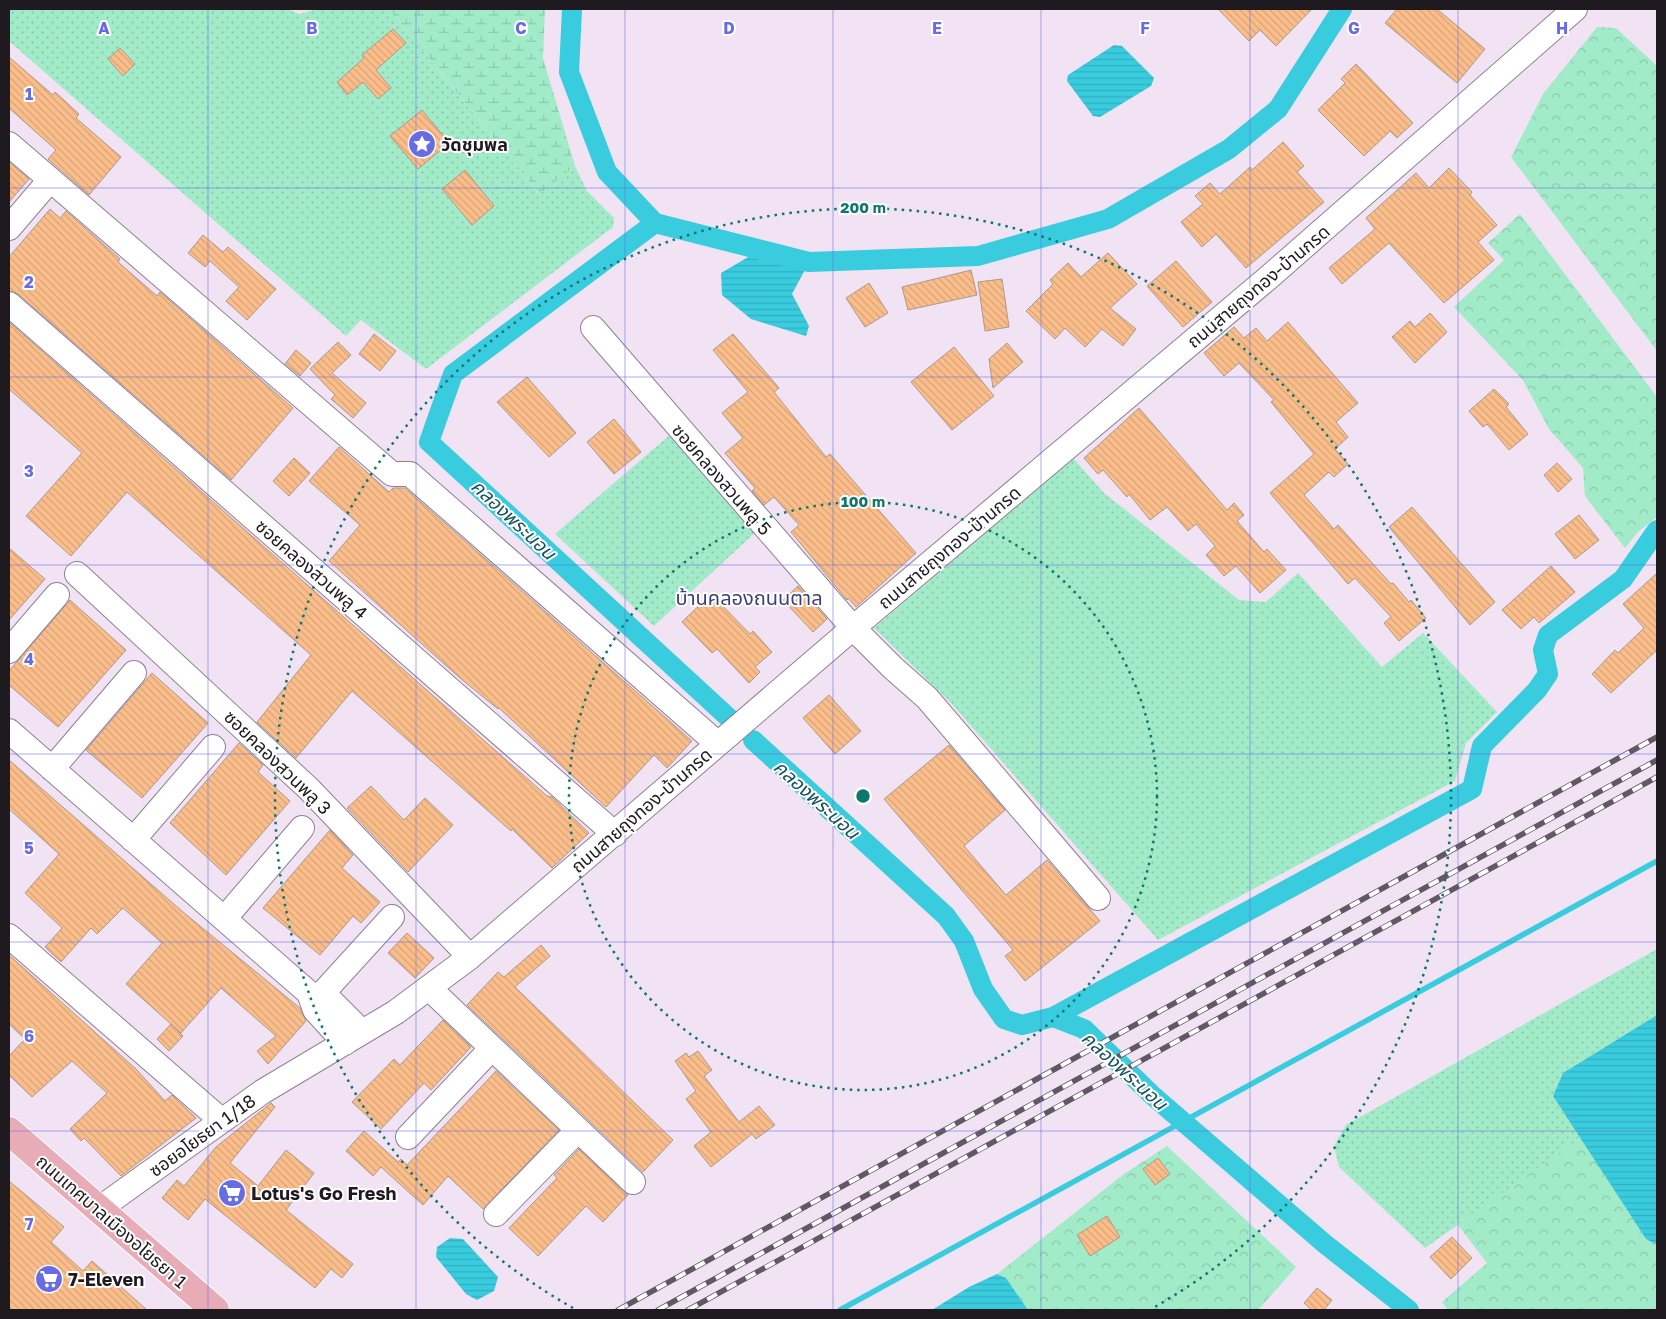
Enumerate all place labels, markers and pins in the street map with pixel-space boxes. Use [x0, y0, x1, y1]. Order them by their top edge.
place icon: วัดชุมพล [407, 129, 437, 159]
place label: วัดชุมพล [441, 133, 508, 156]
centre of rings [854, 787, 872, 805]
supermarket icon: Lotus's Go Fresh [217, 1178, 247, 1208]
place label: Lotus's Go Fresh [251, 1182, 397, 1204]
supermarket icon: 7-Eleven [34, 1264, 64, 1294]
place label: 7-Eleven [68, 1268, 144, 1290]

